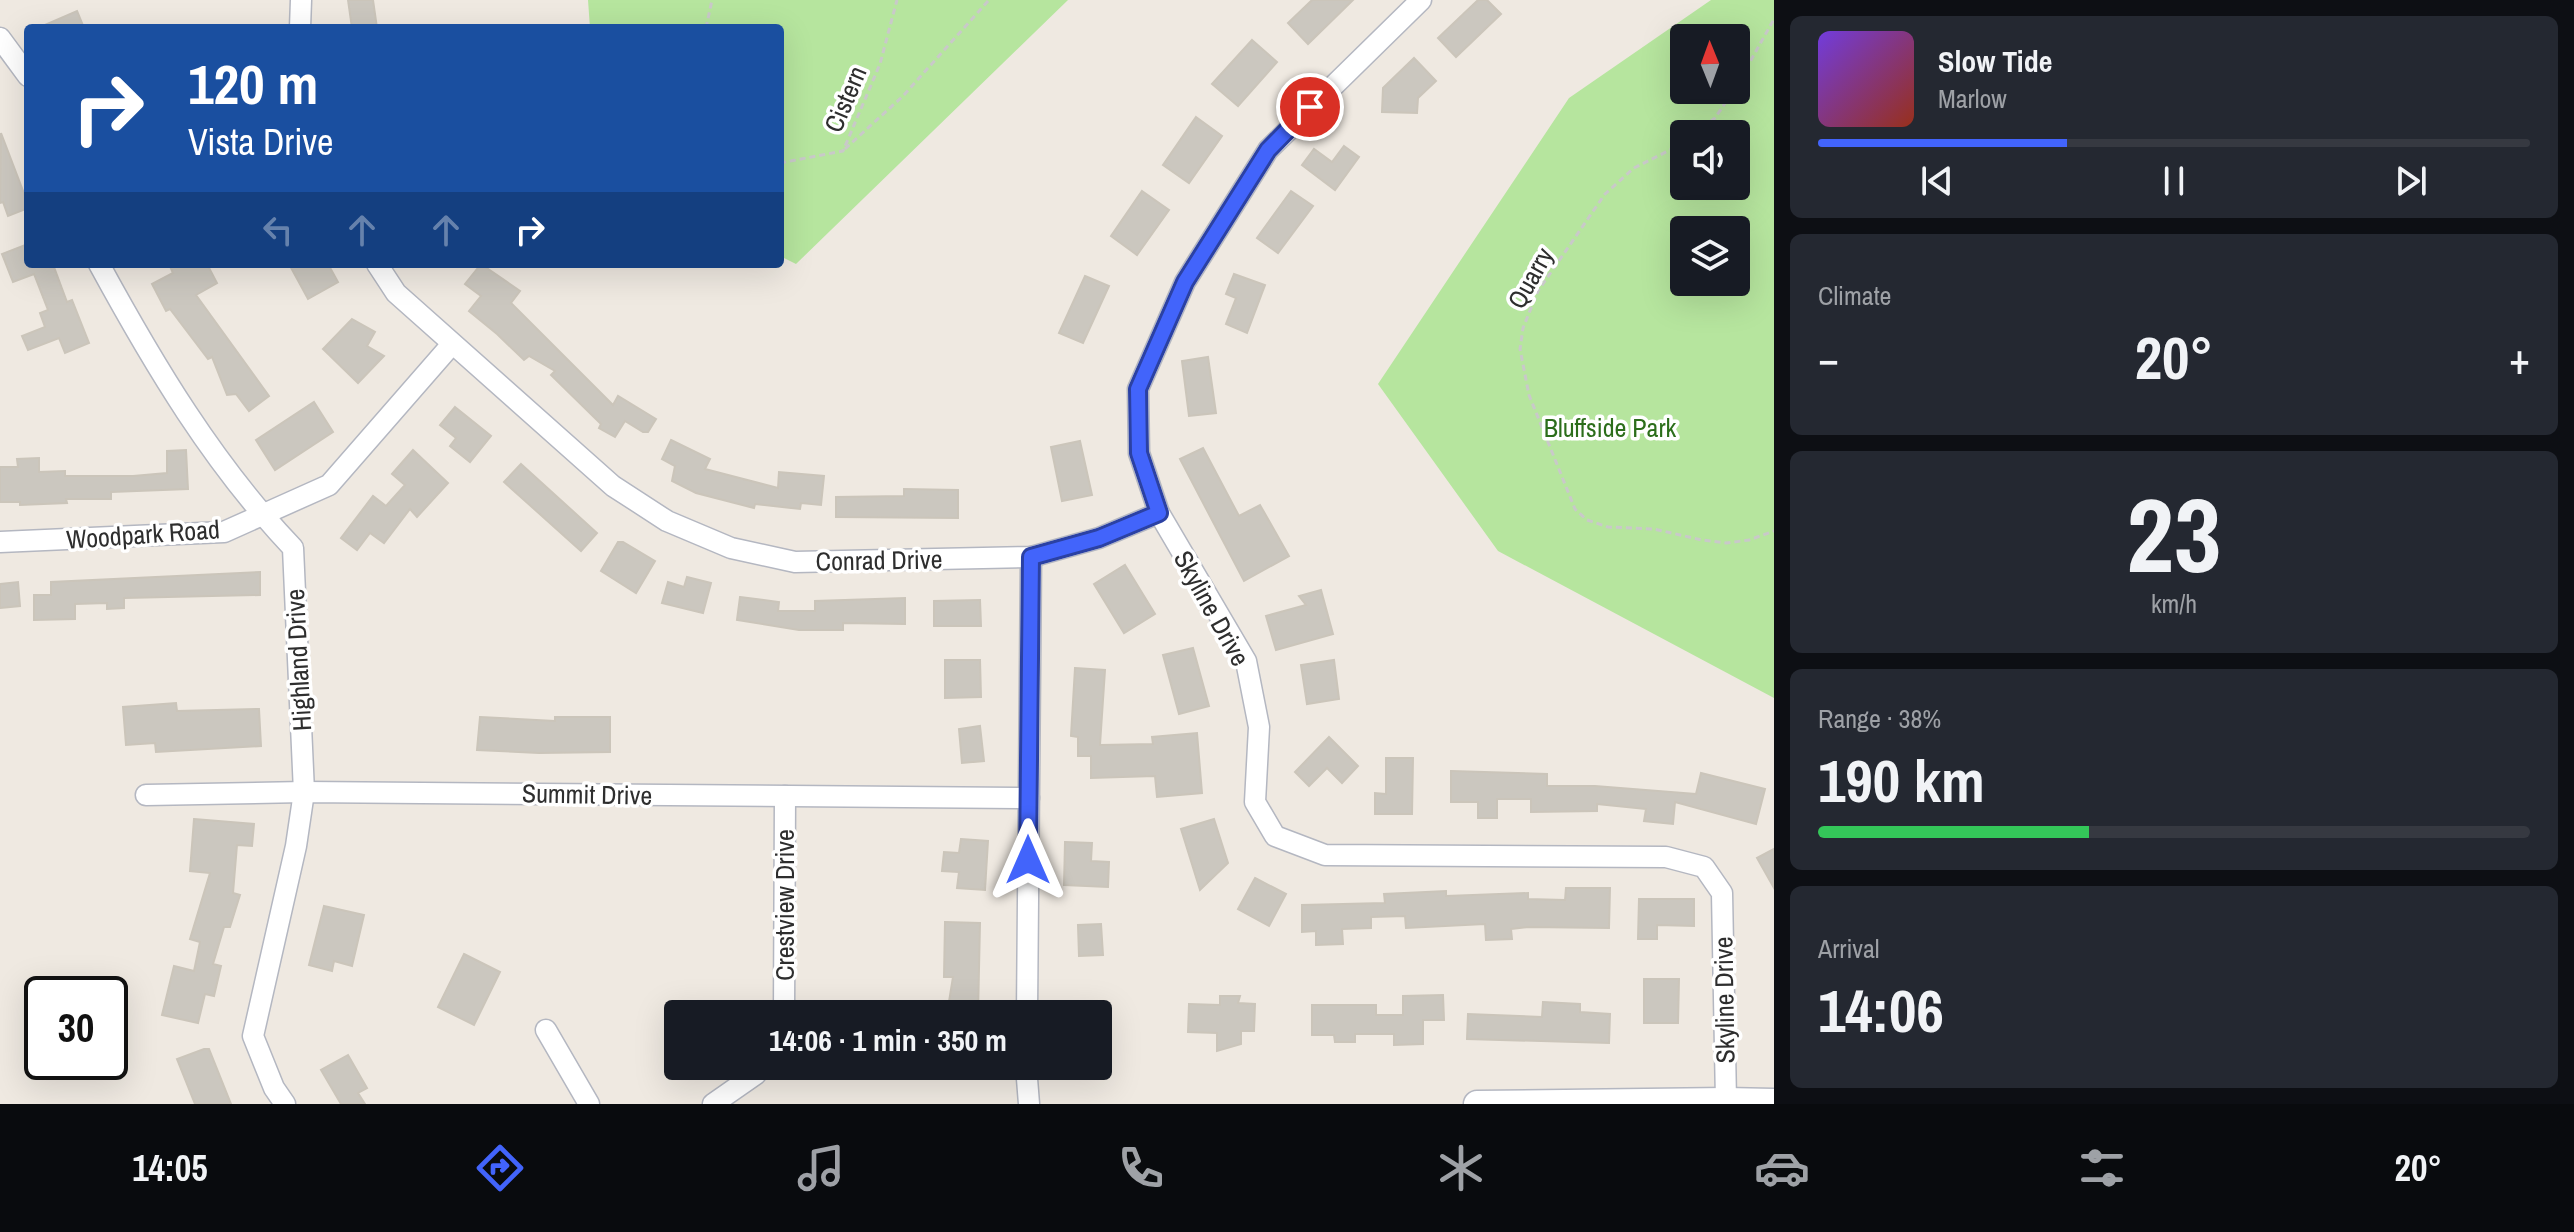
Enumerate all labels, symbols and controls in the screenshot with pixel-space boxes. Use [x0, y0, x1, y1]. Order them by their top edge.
north arrow [1670, 24, 1750, 104]
map controls [1670, 24, 1750, 296]
text: Slow Tide [1938, 41, 2052, 81]
text: 120 m [188, 46, 318, 121]
icon: right [56, 56, 160, 160]
street label: Cistern [815, 61, 875, 137]
pin [1276, 73, 1344, 141]
text: Marlow [1938, 81, 2007, 116]
icon: arrive [1288, 85, 1332, 129]
text: Vista Drive [188, 118, 334, 166]
button: sound [1670, 120, 1750, 200]
icon: previous [1915, 159, 1959, 203]
icon: pause [2152, 159, 2196, 203]
icon: next [2389, 159, 2433, 203]
icon: left [256, 208, 300, 252]
icon: ahead [340, 208, 384, 252]
icon: ahead [424, 208, 468, 252]
icon: right [508, 208, 552, 252]
button: layers [1670, 216, 1750, 296]
street label: Quarry [1499, 241, 1561, 315]
text: Climate [1818, 278, 1891, 313]
text: 20° [2135, 317, 2213, 398]
text: − [1818, 328, 1839, 388]
text: + [2509, 328, 2530, 388]
park label: Bluffside Park [1544, 410, 1677, 445]
text: 23 [2127, 464, 2221, 604]
street label: Woodpark Road [65, 511, 221, 557]
street label: Conrad Drive [815, 541, 943, 579]
street label: Skyline Drive [1166, 544, 1258, 672]
text: km/h [2151, 586, 2197, 621]
street label: Highland Drive [277, 588, 319, 732]
text: Range · 38% [1818, 701, 1941, 736]
text: 190 km [1818, 740, 1985, 821]
street label: Summit Drive [522, 775, 652, 813]
position arrow [986, 818, 1070, 902]
street label: Crestview Drive [767, 829, 802, 981]
text: Arrival [1818, 931, 1880, 966]
street label: Skyline Drive [1705, 936, 1743, 1064]
text: 14:06 [1818, 970, 1944, 1051]
speed limit sign: 30 [24, 976, 128, 1080]
text: 14:06 · 1 min · 350 m [769, 1020, 1007, 1060]
icon: directions [472, 1140, 528, 1196]
icon: music [793, 1140, 849, 1196]
icon: phone [1113, 1140, 1169, 1196]
icon: climate [1433, 1140, 1489, 1196]
icon: car [1754, 1140, 1810, 1196]
icon: filters [2074, 1140, 2130, 1196]
text: 14:05 [132, 1144, 208, 1192]
text: 20° [2395, 1144, 2442, 1192]

